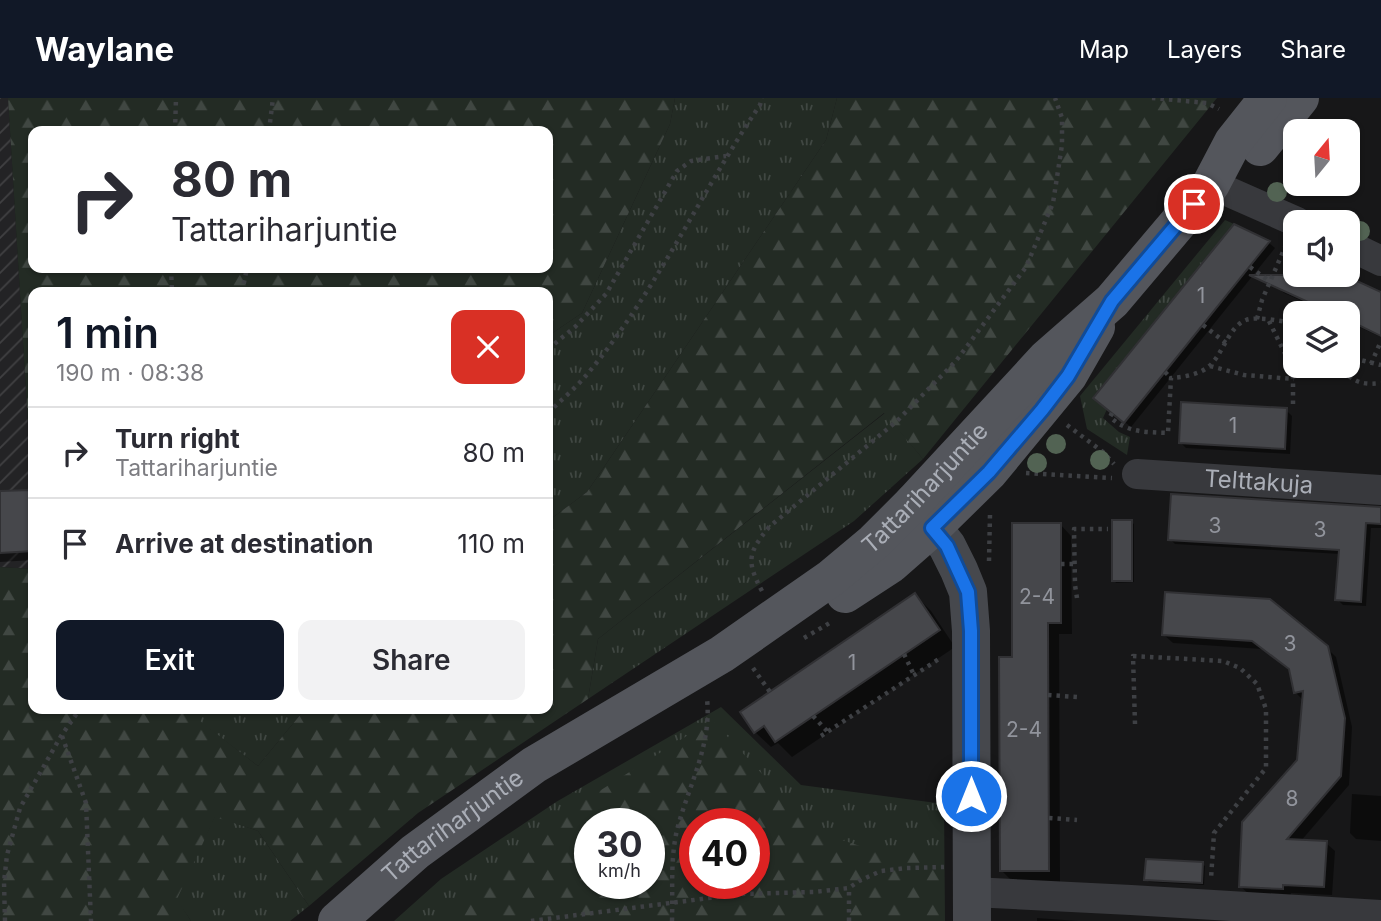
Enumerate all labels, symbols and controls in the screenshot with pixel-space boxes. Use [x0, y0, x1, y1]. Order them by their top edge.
text: Waylane [35, 29, 174, 69]
text: Map [1079, 35, 1129, 64]
text: Layers [1167, 35, 1242, 64]
text: Share [1280, 35, 1346, 64]
north arrow [1283, 119, 1360, 196]
map controls [1283, 119, 1360, 378]
text: 80 m [171, 150, 292, 209]
icon: right [56, 154, 147, 245]
pin [1164, 174, 1224, 234]
icon: arrive [1175, 185, 1213, 223]
text: Tattariharjuntie [171, 210, 398, 249]
button: sound [1283, 210, 1360, 287]
house number: 1 [1197, 283, 1205, 308]
button: layers [1283, 301, 1360, 378]
text: 1 min [56, 307, 159, 358]
button: close [451, 310, 525, 384]
text: 190 m · 08:38 [56, 359, 204, 387]
house number: 1 [1229, 413, 1237, 438]
street label: Tattariharjuntie [856, 416, 994, 560]
text: Turn right [115, 423, 240, 454]
icon: right [56, 434, 94, 472]
text: 80 m [462, 437, 525, 468]
text: Tattariharjuntie [115, 454, 278, 482]
street label: Telttakuja [1203, 463, 1314, 500]
house number: 3 [1209, 513, 1221, 538]
house number: 3 [1314, 517, 1326, 542]
icon: arrive [56, 525, 94, 563]
text: Arrive at destination [115, 528, 374, 559]
text: 110 m [457, 528, 525, 559]
house number: 2-4 [1019, 584, 1055, 609]
button: Exit [56, 620, 284, 700]
button: Share [298, 620, 525, 700]
house number: 3 [1284, 631, 1296, 656]
house number: 1 [848, 650, 856, 675]
house number: 2-4 [1006, 717, 1042, 742]
position arrow [934, 759, 1008, 833]
street label: Tattariharjuntie [376, 763, 529, 888]
house number: 8 [1286, 786, 1299, 811]
speed limit sign: 40 [679, 808, 770, 899]
text: 30 [596, 823, 643, 865]
text: km/h [598, 860, 641, 881]

